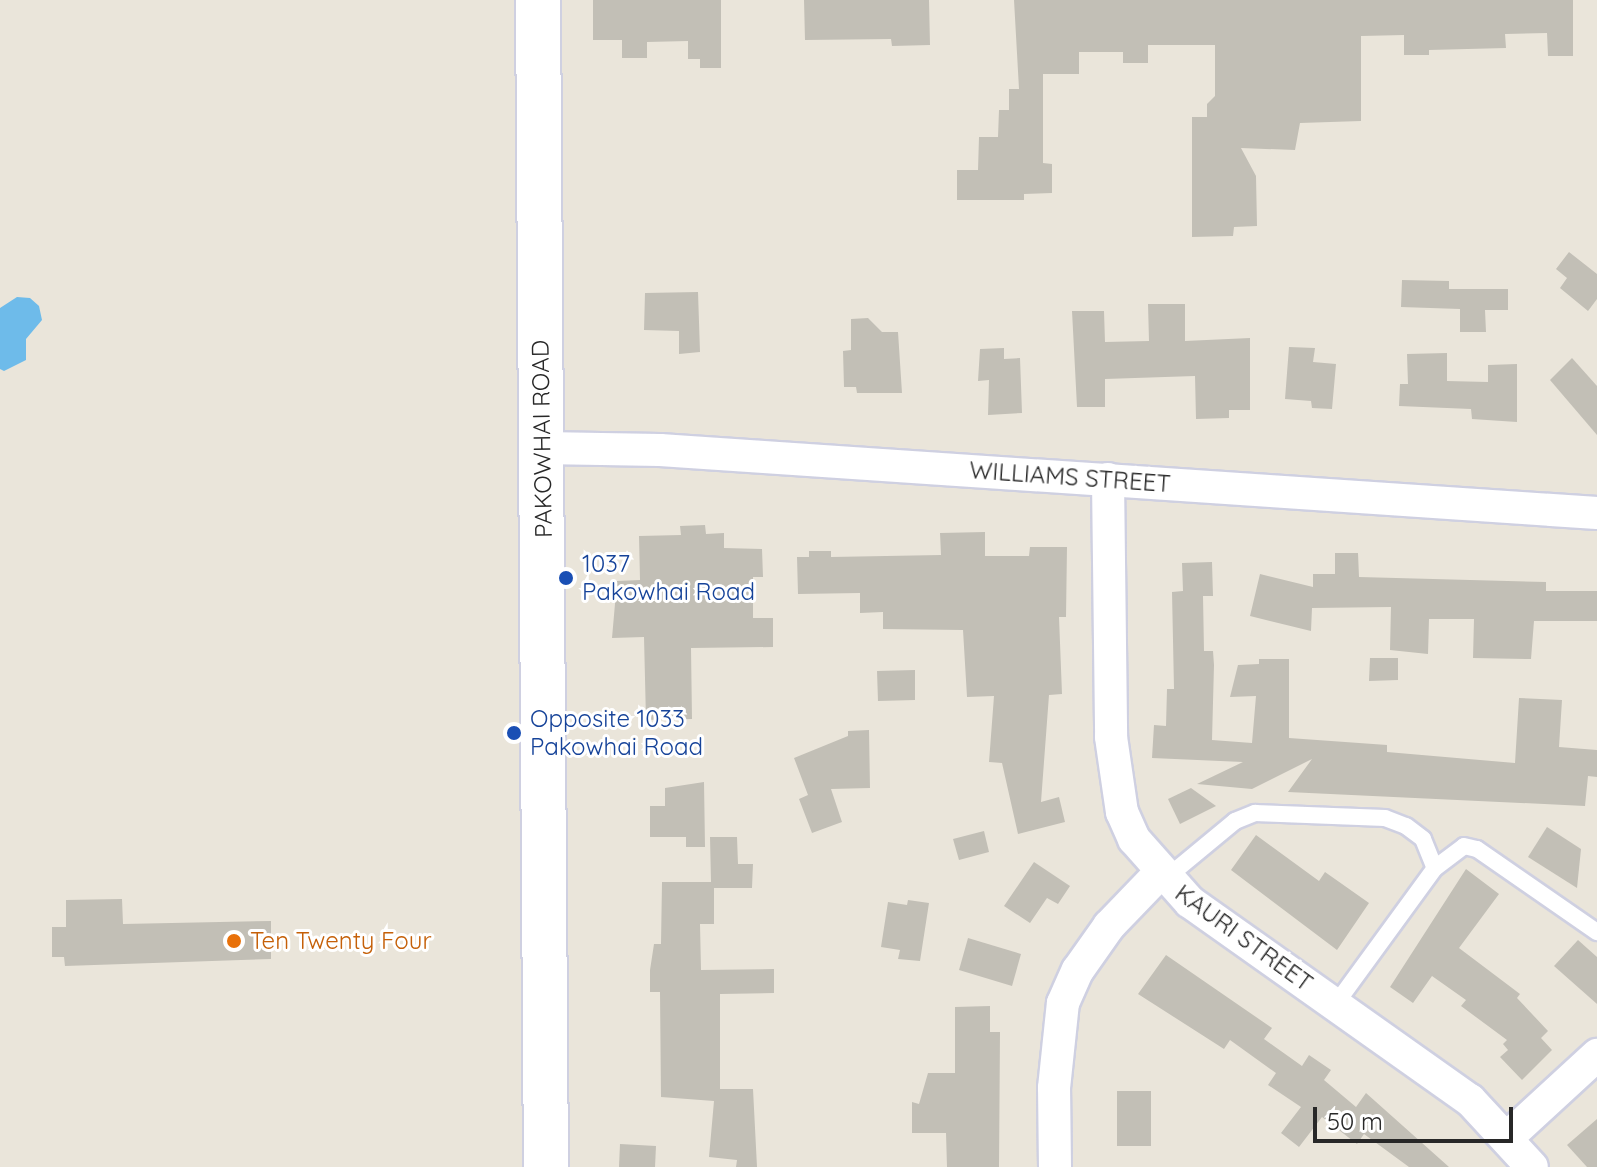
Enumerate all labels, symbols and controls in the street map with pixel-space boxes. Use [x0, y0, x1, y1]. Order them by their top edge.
street label: PAKOWHAI ROAD [526, 340, 558, 538]
street label: WILLIAMS STREET [968, 456, 1172, 498]
place label: 1037 Pakowhai Road [582, 550, 755, 606]
marker: 1037 Pakowhai Road [557, 569, 575, 587]
place label: Opposite 1033 Pakowhai Road [530, 705, 703, 761]
marker: Opposite 1033 Pakowhai Road [505, 724, 523, 742]
street label: KAURI STREET [1170, 878, 1318, 998]
place label: Ten Twenty Four [250, 927, 432, 955]
marker: Ten Twenty Four [225, 932, 243, 950]
scale bar [1317, 1091, 1517, 1141]
text: 50 m [1327, 1106, 1383, 1136]

